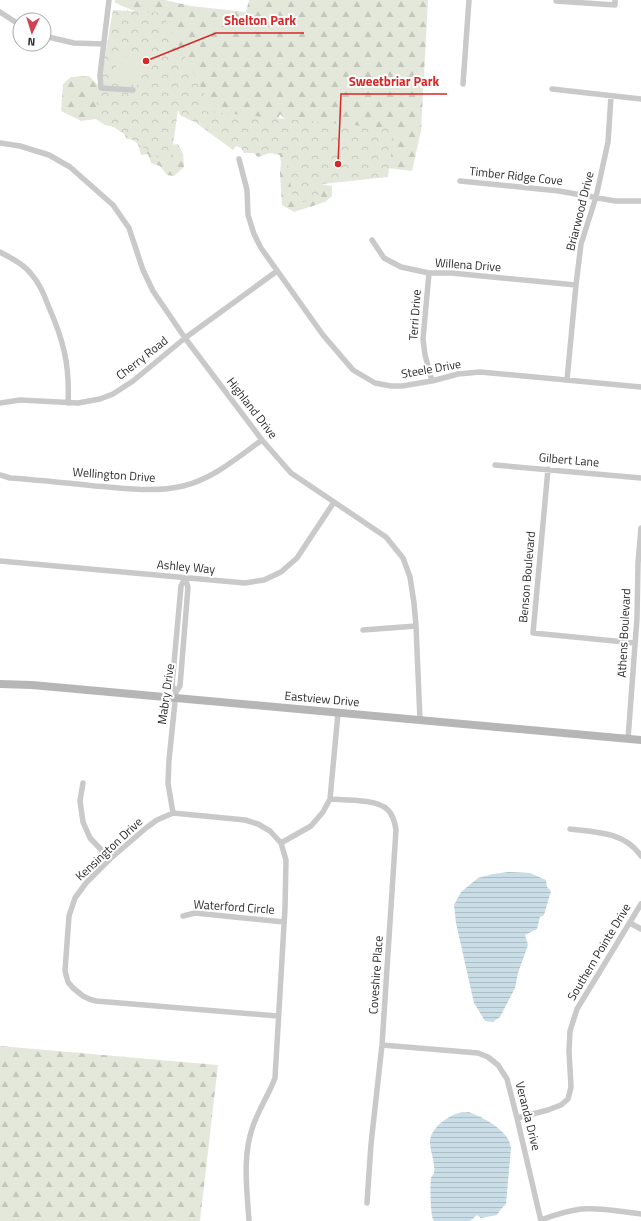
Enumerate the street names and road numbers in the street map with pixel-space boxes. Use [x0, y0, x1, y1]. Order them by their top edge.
street label: Timber Ridge Cove [468, 161, 564, 190]
street label: Briarwood Drive [560, 169, 599, 253]
street label: Willena Drive [434, 253, 502, 276]
street label: Terri Drive [403, 289, 426, 341]
street label: Cherry Road [112, 331, 172, 384]
street label: Steele Drive [399, 354, 462, 383]
street label: Highland Drive [222, 373, 283, 443]
street label: Gilbert Lane [538, 447, 600, 472]
street label: Wellington Drive [72, 462, 156, 487]
street label: Benson Boulevard [513, 530, 540, 623]
street label: Ashley Way [156, 554, 216, 579]
street label: Athens Boulevard [612, 588, 635, 678]
street label: Mabry Drive [152, 662, 179, 726]
street label: Eastview Drive [284, 686, 360, 711]
street label: Kensington Drive [71, 812, 147, 885]
street label: Waterford Circle [193, 894, 275, 919]
street label: Southern Pointe Drive [562, 899, 635, 1004]
street label: Coveshire Place [363, 935, 388, 1015]
street label: Veranda Drive [511, 1079, 546, 1152]

